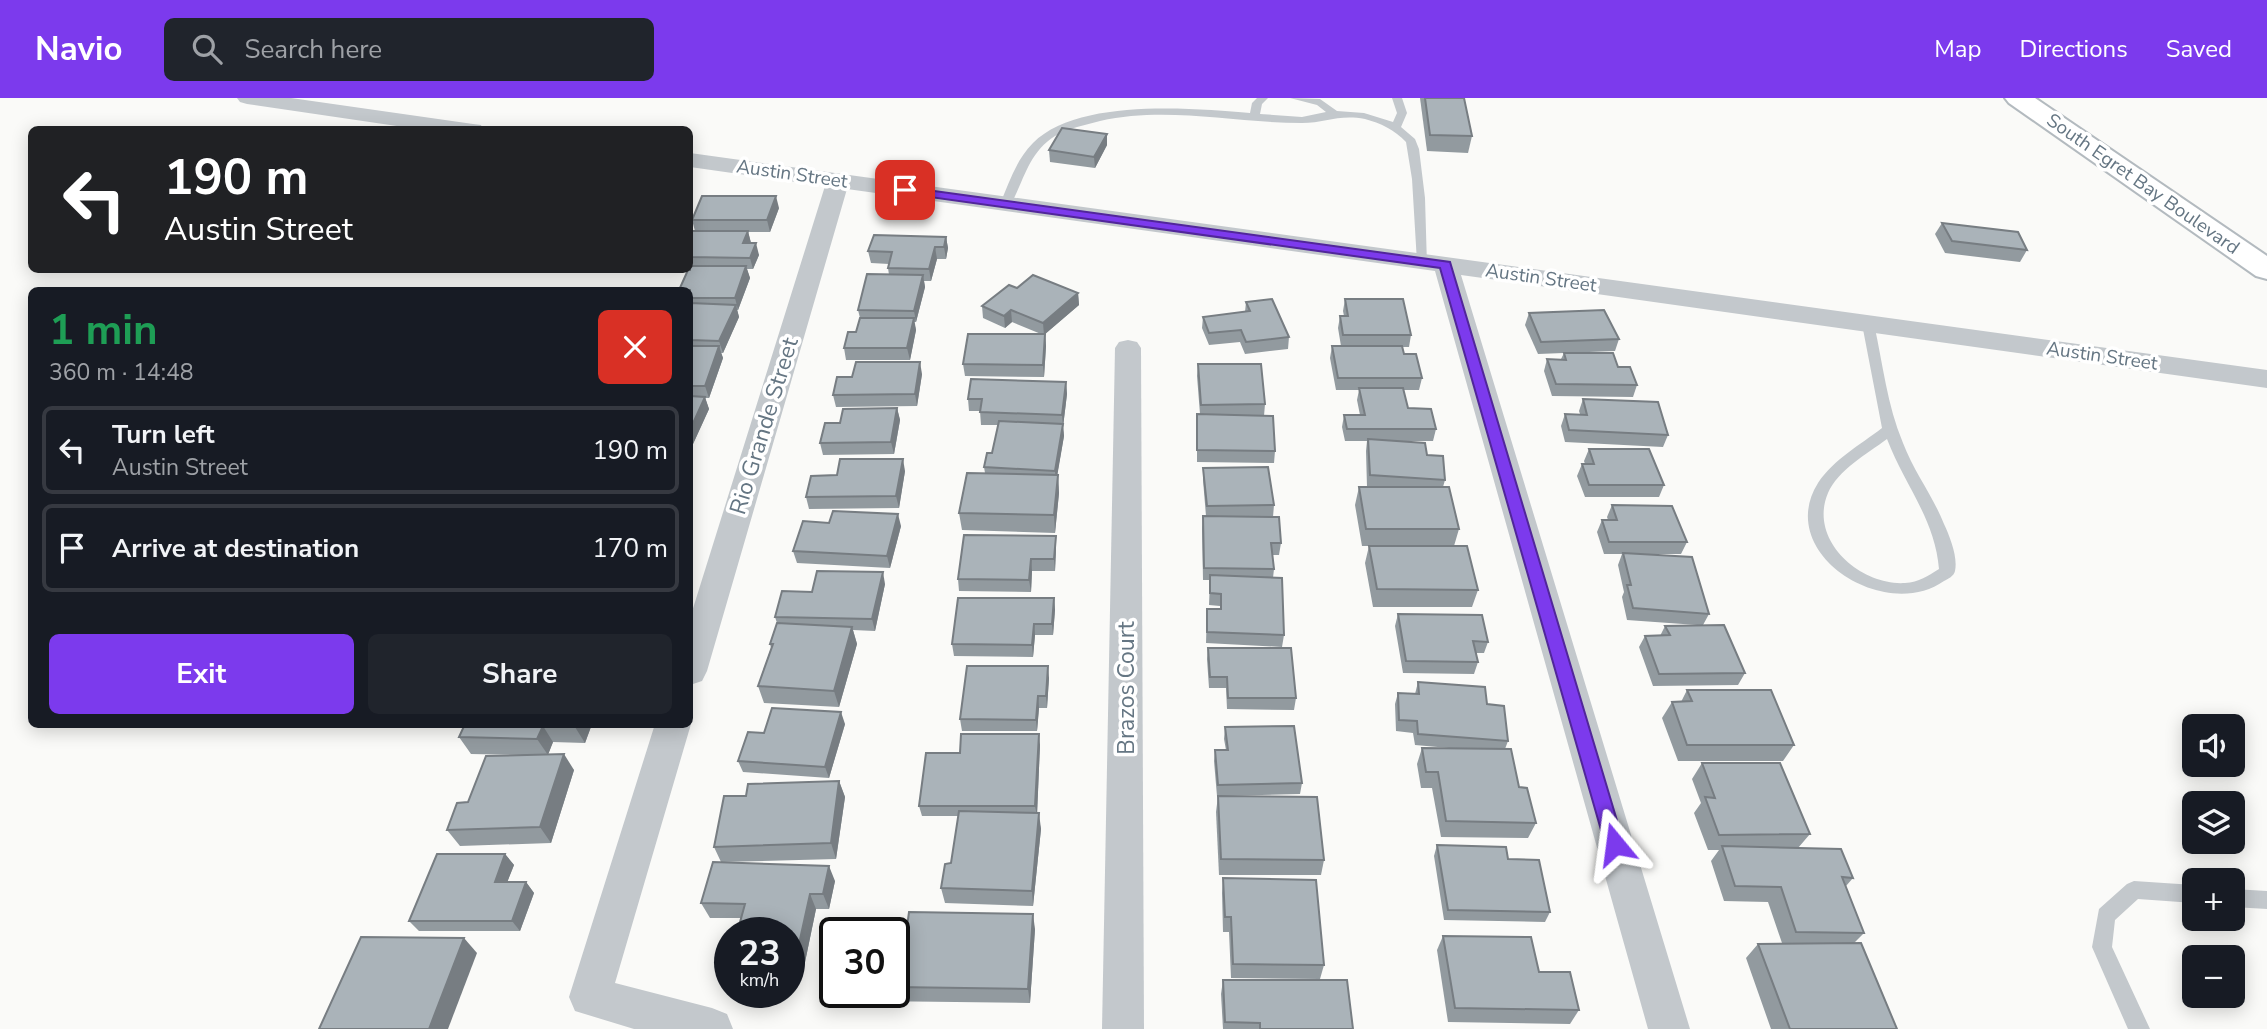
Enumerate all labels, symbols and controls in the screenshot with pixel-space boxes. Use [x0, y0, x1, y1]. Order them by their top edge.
search box [164, 18, 654, 81]
text: Navio [35, 27, 122, 72]
icon: search [188, 30, 226, 68]
text: Search here [244, 32, 382, 67]
text: Map [1934, 33, 1981, 65]
text: Directions [2019, 33, 2128, 65]
text: Saved [2166, 33, 2232, 65]
street label: South Egret Bay Boulevard [2041, 107, 2245, 261]
text: 190 m [164, 144, 308, 211]
street label: Austin Street [735, 153, 850, 195]
icon: left [49, 154, 140, 245]
pin [875, 160, 935, 220]
icon: arrive [886, 171, 924, 209]
text: Austin Street [164, 208, 353, 251]
street label: Austin Street [1484, 257, 1599, 299]
text: 1 min [49, 302, 158, 359]
button: close [598, 310, 672, 384]
street label: Rio Grande Street [722, 333, 806, 518]
street label: Austin Street [2045, 335, 2160, 377]
text: 360 m · 14:48 [49, 357, 194, 388]
text: Turn left [112, 417, 215, 452]
icon: left [53, 431, 91, 469]
text: 190 m [592, 433, 668, 468]
text: Austin Street [112, 452, 248, 483]
icon: arrive [53, 529, 91, 567]
text: Arrive at destination [112, 531, 359, 566]
text: 170 m [592, 531, 668, 566]
street label: Brazos Court [1111, 620, 1142, 755]
button: Exit [49, 634, 354, 714]
button: Share [368, 634, 672, 714]
map controls [2182, 714, 2245, 1008]
button: sound [2182, 714, 2245, 777]
button: layers [2182, 791, 2245, 854]
position arrow [1578, 807, 1652, 881]
button: + [2182, 868, 2245, 931]
speed limit sign: 30 [819, 917, 910, 1008]
text: 23 [738, 930, 781, 977]
button: − [2182, 945, 2245, 1008]
text: km/h [740, 968, 779, 992]

